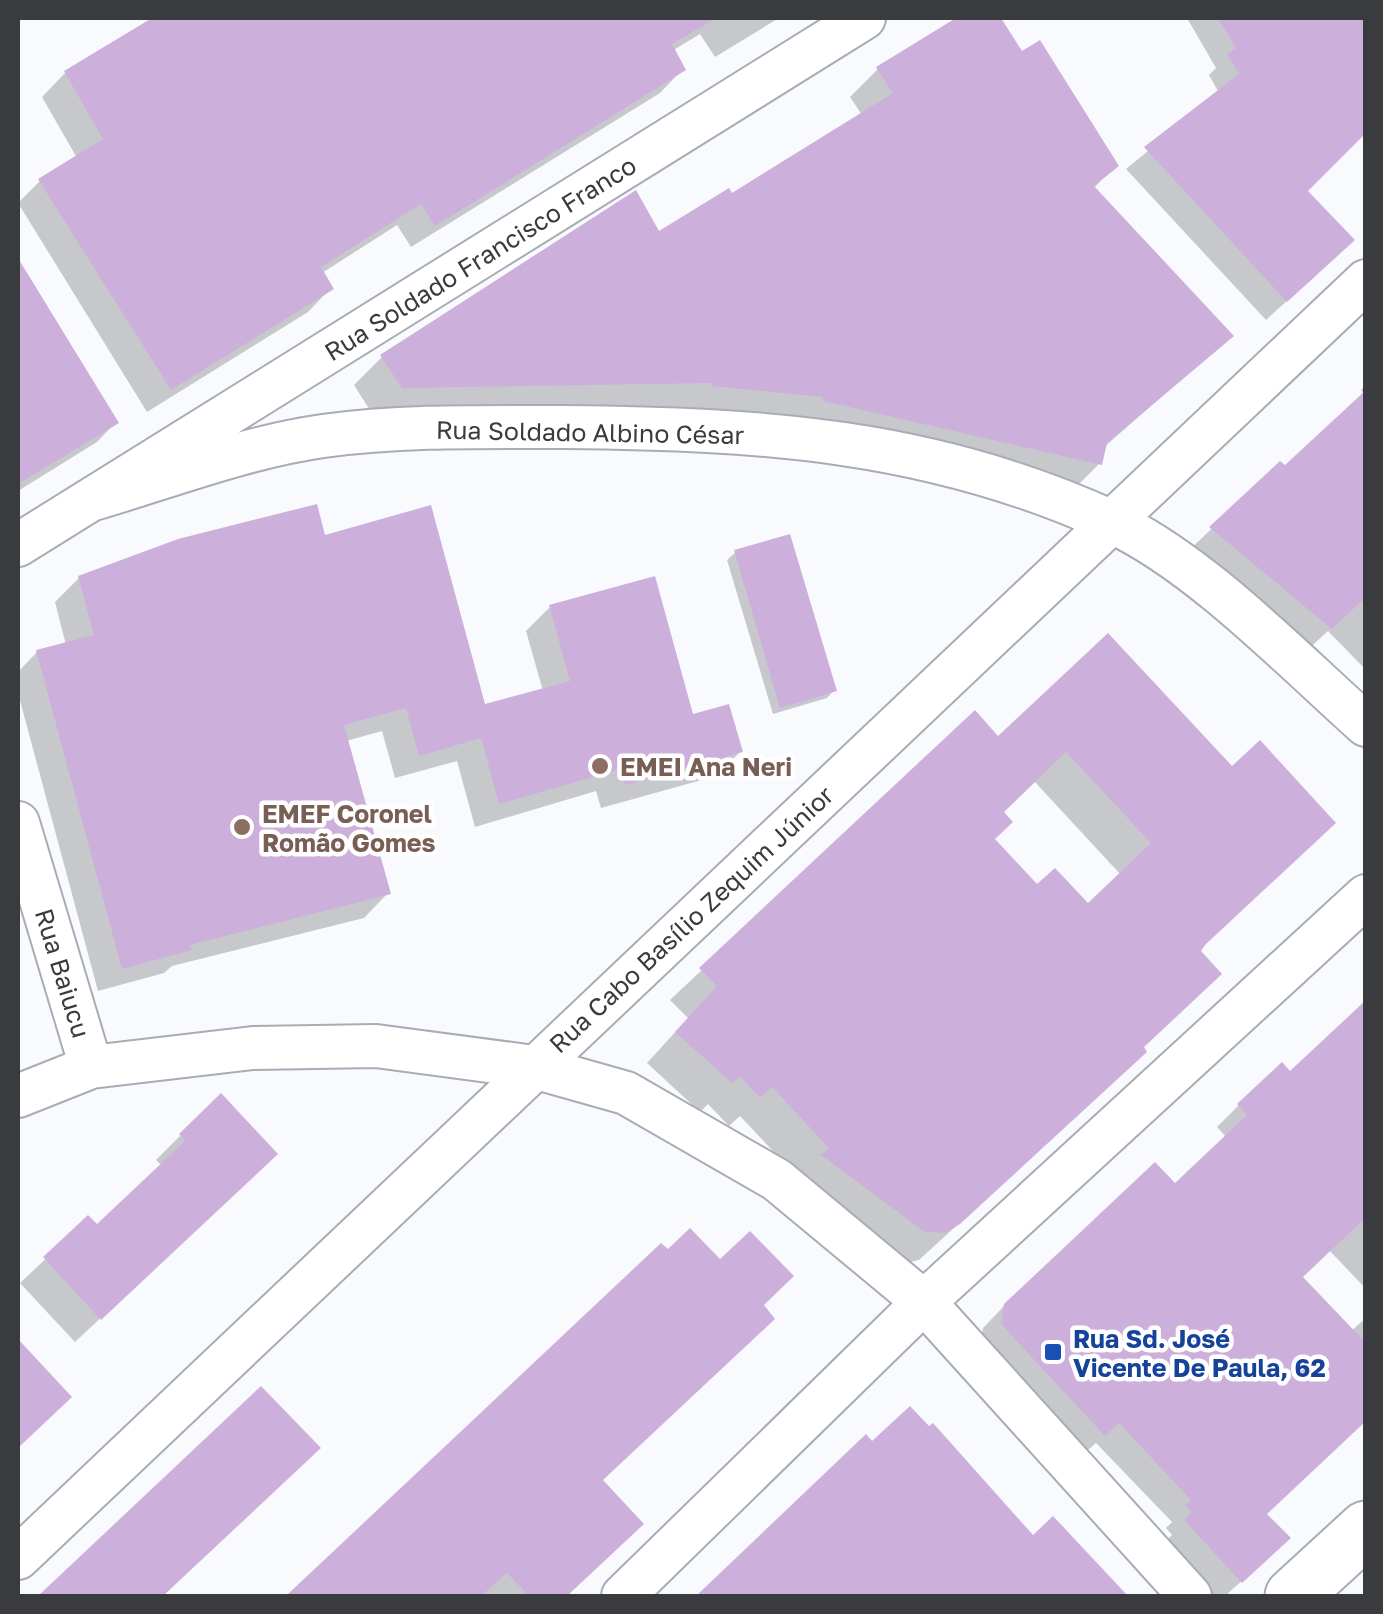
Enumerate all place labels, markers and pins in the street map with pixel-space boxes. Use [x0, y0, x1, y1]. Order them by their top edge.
place label: EMEI Ana Neri [620, 751, 792, 782]
marker: EMEI Ana Neri [589, 755, 611, 777]
place label: EMEF Coronel Romão Gomes [262, 798, 436, 858]
marker: EMEF Coronel Romão Gomes [231, 816, 253, 838]
place label: Rua Sd. José Vicente De Paula, 62 [1073, 1323, 1326, 1383]
marker: Rua Sd. José Vicente De Paula, 62 [1042, 1341, 1064, 1363]

